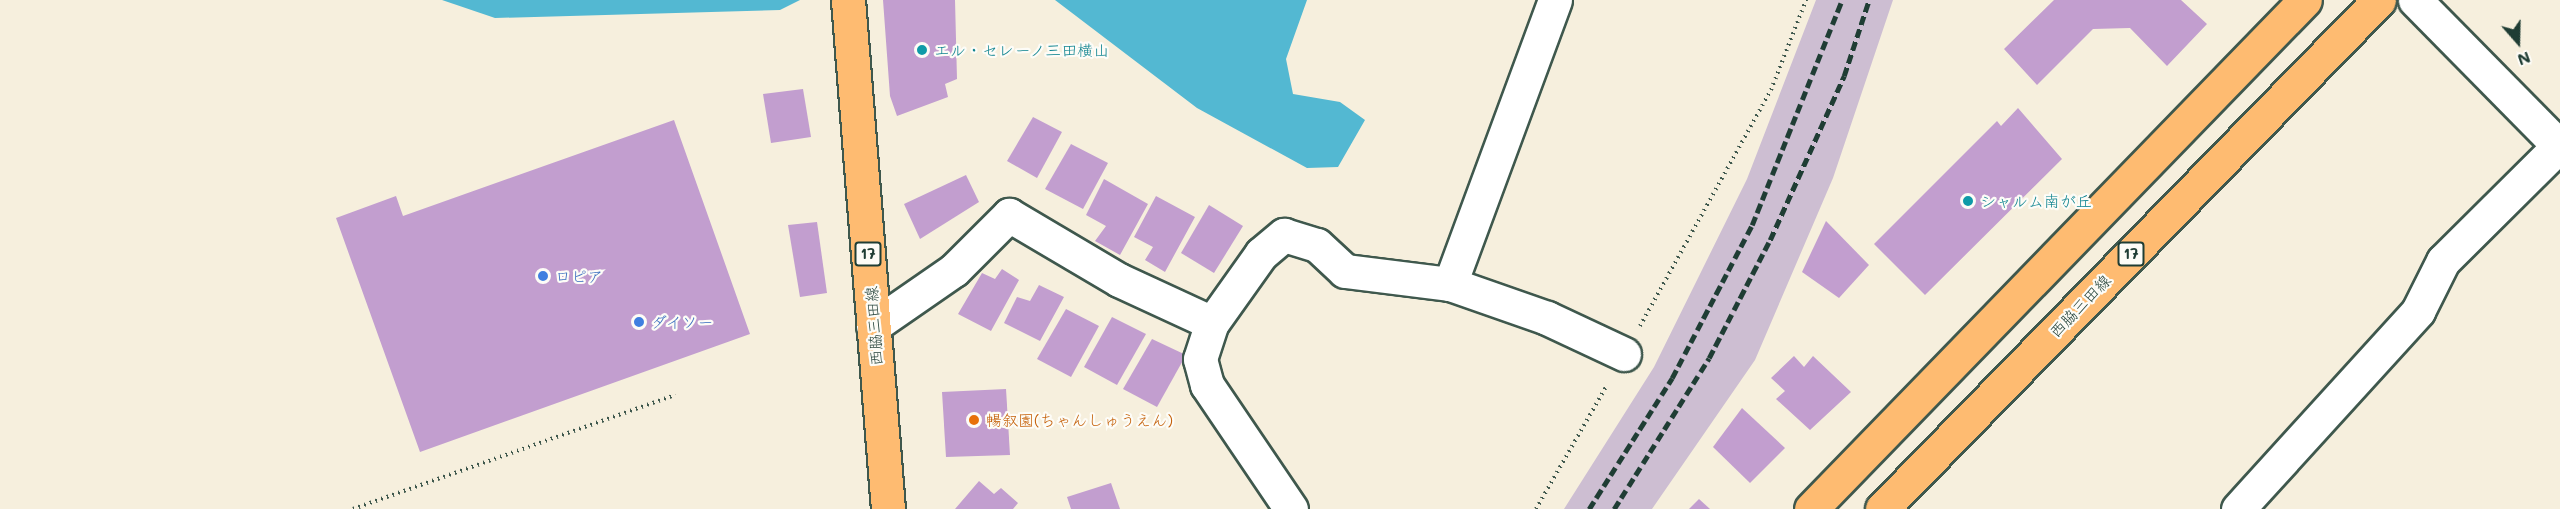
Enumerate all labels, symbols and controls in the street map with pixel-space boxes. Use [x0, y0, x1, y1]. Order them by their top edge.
north arrow [2488, 12, 2548, 72]
place label: エル・セレーノ三田横山 [934, 40, 1111, 60]
marker: エル・セレーノ三田横山 [915, 43, 929, 57]
text: N [2515, 47, 2534, 71]
place label: シャルム南が丘 [1980, 191, 2092, 211]
marker: シャルム南が丘 [1961, 194, 1975, 208]
road number: 17 [854, 242, 882, 266]
road number: 17 [2118, 242, 2144, 266]
place label: ロピア [555, 266, 603, 286]
marker: ロピア [536, 269, 550, 283]
street label: 西脇三田線 [2045, 271, 2115, 341]
street label: 西脇三田線 [862, 285, 886, 367]
place label: ダイソー [651, 312, 715, 332]
marker: ダイソー [632, 315, 646, 329]
place label: 暢叙園(ちゃんしゅうえん) [986, 410, 1173, 430]
marker: 暢叙園(ちゃんしゅうえん) [967, 413, 981, 427]

